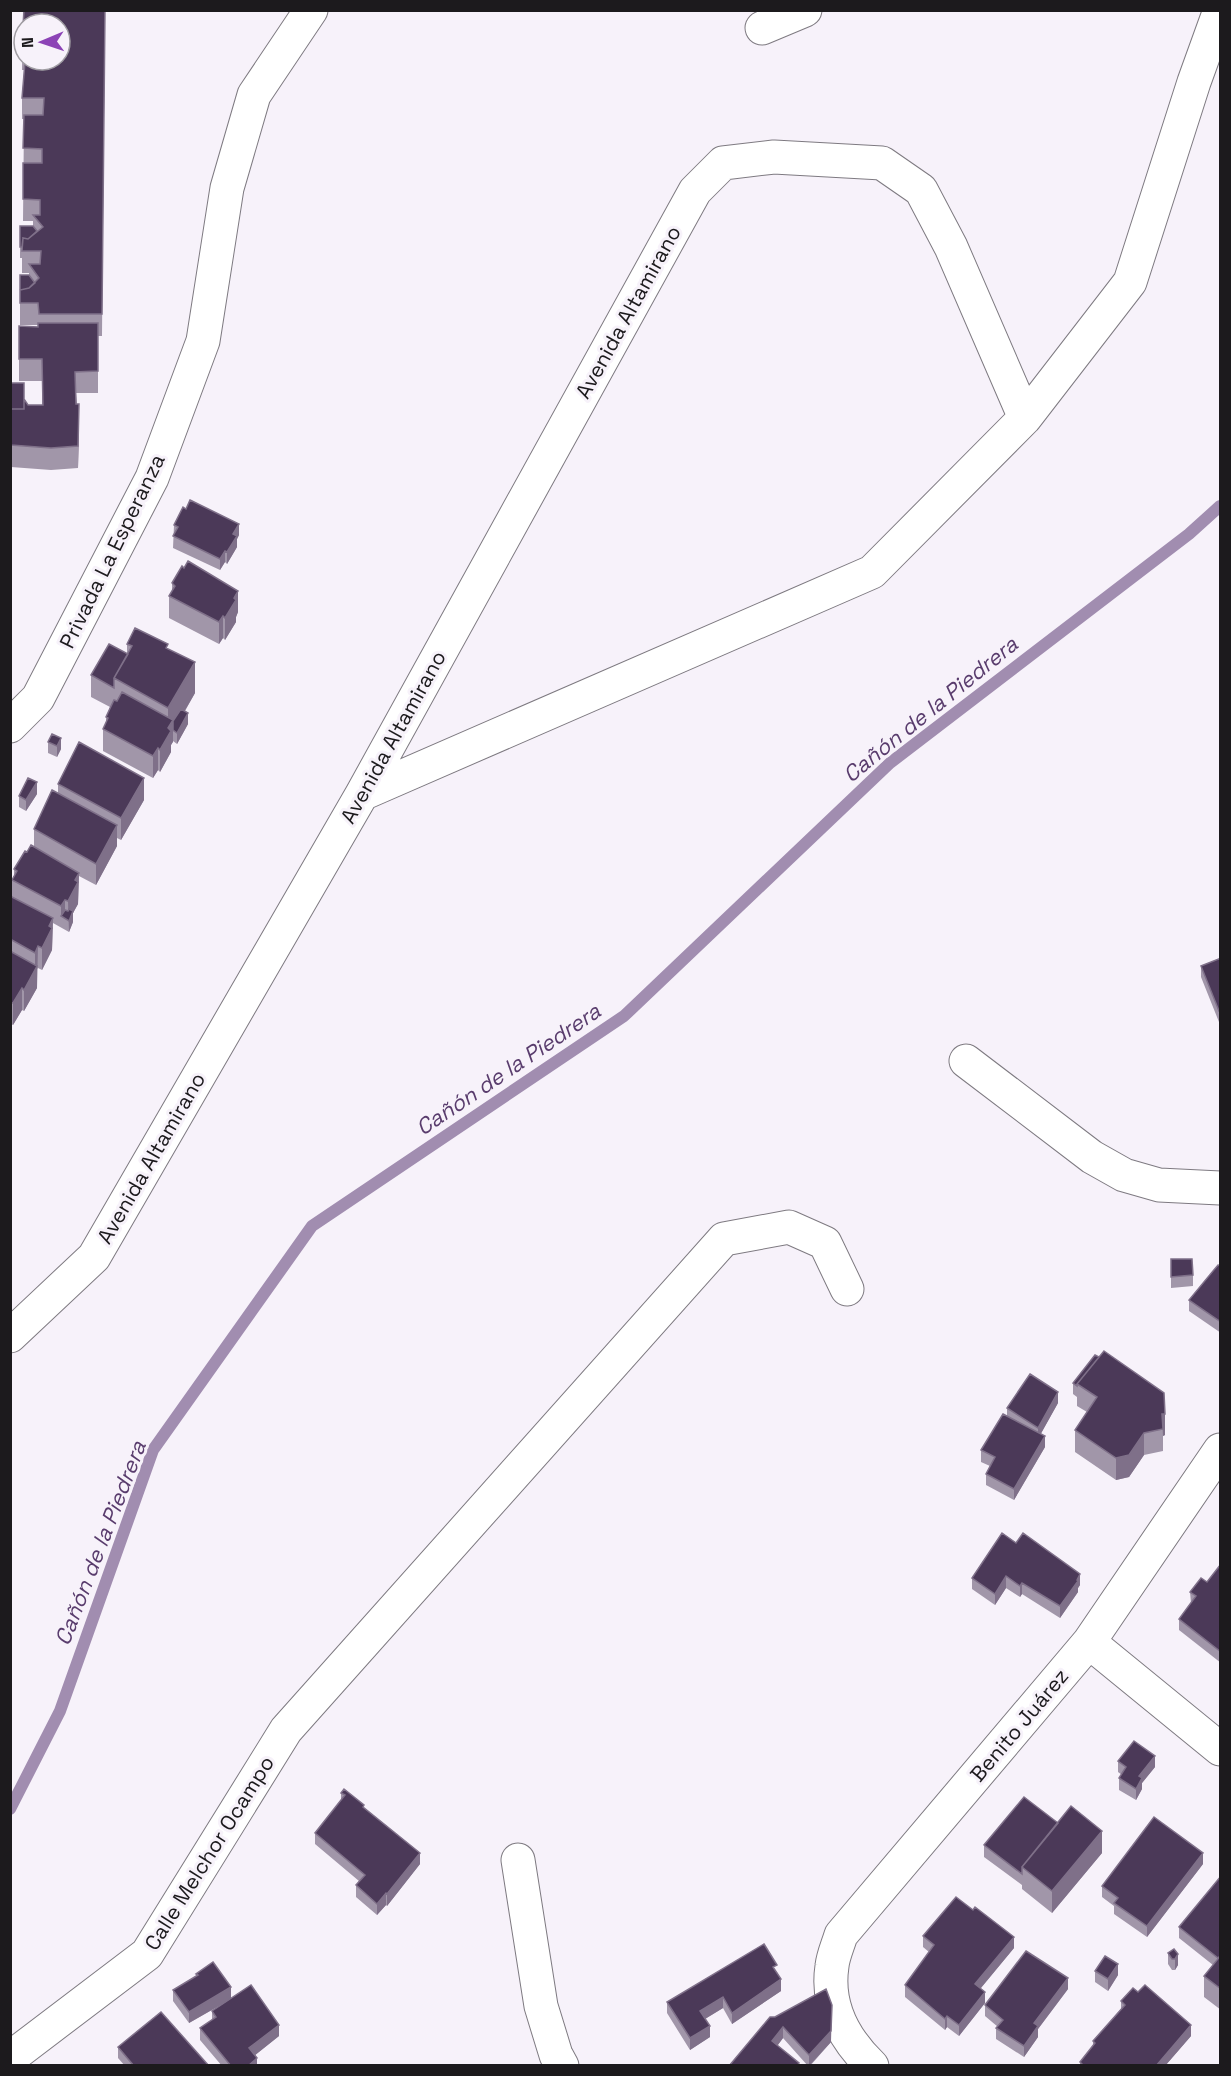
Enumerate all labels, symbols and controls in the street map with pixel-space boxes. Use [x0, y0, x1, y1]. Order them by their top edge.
north arrow [12, 12, 72, 72]
text: N [17, 37, 38, 48]
street label: Avenida Altamirano [569, 221, 687, 403]
street label: Privada La Esperanza [53, 449, 171, 653]
water label: Cañón de la Piedrera [837, 630, 1023, 788]
street label: Avenida Altamirano [334, 646, 452, 828]
water label: Cañón de la Piedrera [410, 997, 606, 1141]
street label: Avenida Altamirano [91, 1067, 211, 1249]
water label: Cañón de la Piedrera [48, 1436, 152, 1649]
street label: Benito Juárez [964, 1663, 1074, 1787]
street label: Calle Melchor Ocampo [138, 1751, 280, 1955]

